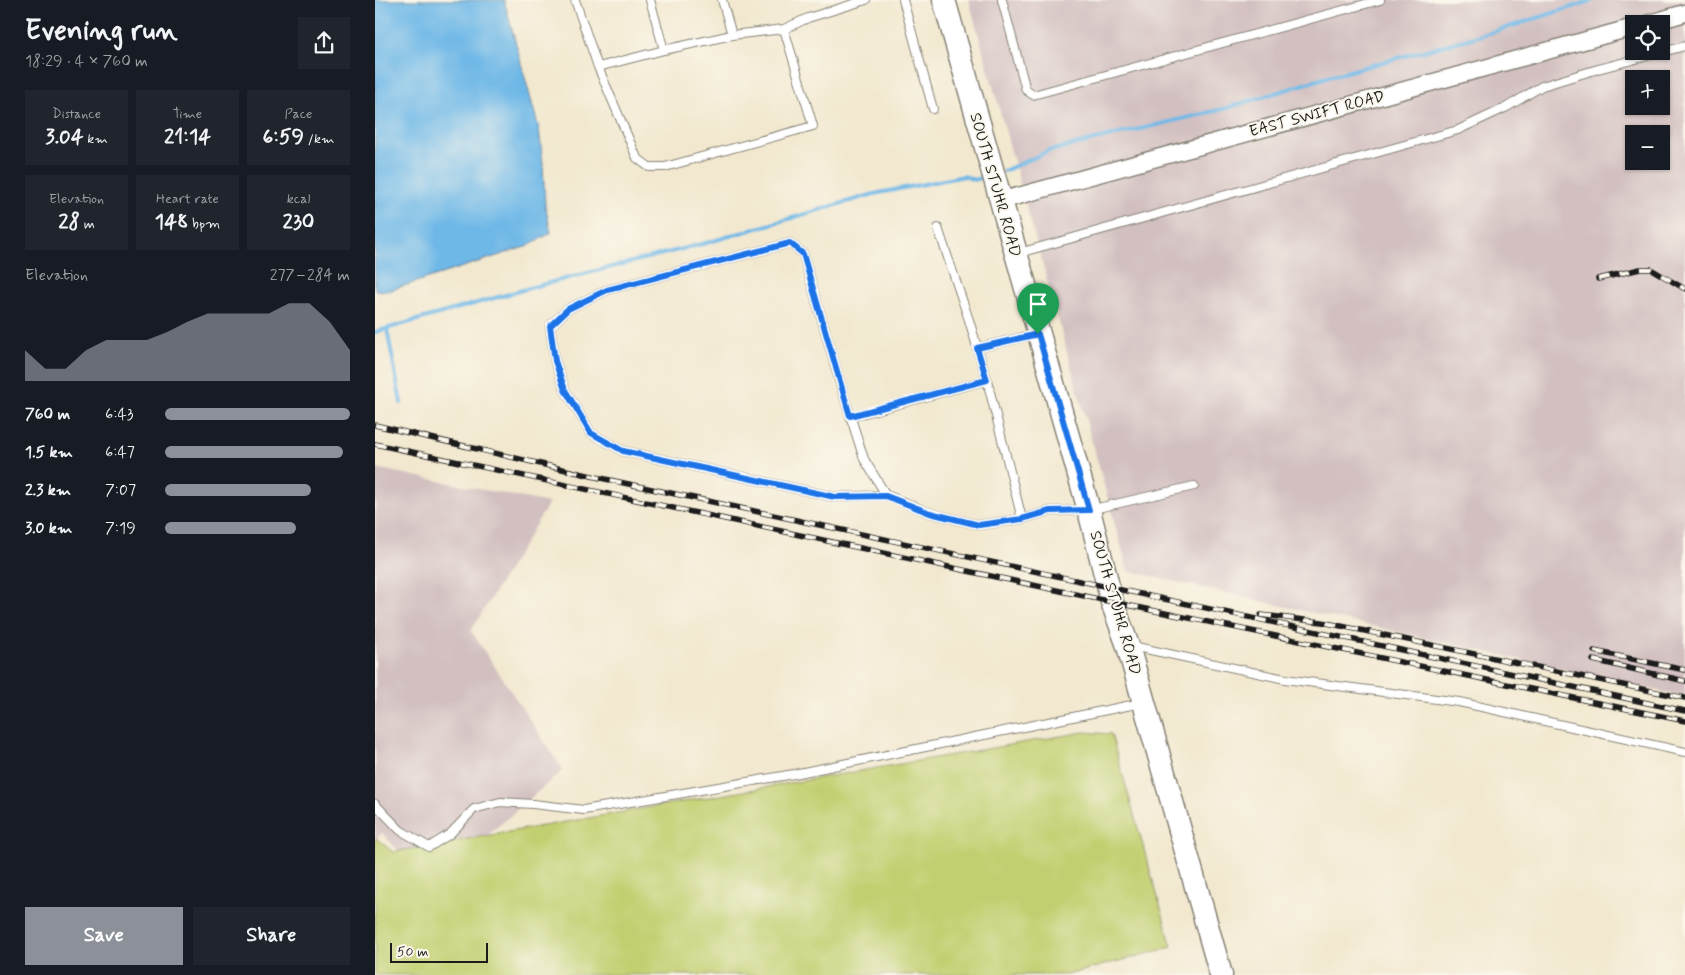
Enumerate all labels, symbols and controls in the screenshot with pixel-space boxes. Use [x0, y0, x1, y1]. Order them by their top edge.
text: Evening run [25, 13, 178, 50]
map controls [1625, 15, 1670, 170]
button: locate [1625, 15, 1670, 60]
button: share [298, 17, 350, 69]
text: 18:29 · 4 × 760 m [25, 51, 148, 72]
button: + [1625, 70, 1670, 115]
street label: EAST SWIFT ROAD [1247, 86, 1387, 142]
text: Distance [52, 105, 101, 123]
text: Time [173, 105, 202, 123]
text: Pace [285, 105, 312, 123]
street label: SOUTH STUHR ROAD [964, 110, 1026, 260]
text: 3.04 [45, 123, 84, 151]
text: 21:14 [164, 123, 211, 151]
text: 6:59 [263, 123, 304, 151]
button: − [1625, 125, 1670, 170]
text: km [84, 130, 108, 148]
text: /km [304, 130, 334, 148]
text: Elevation [49, 190, 104, 208]
text: Heart rate [156, 190, 219, 208]
text: kcal [287, 190, 310, 208]
text: 28 [58, 208, 80, 236]
text: 148 [155, 208, 188, 236]
text: 230 [283, 208, 314, 236]
text: m [80, 215, 95, 233]
text: bpm [188, 215, 220, 233]
text: Elevation [25, 265, 88, 286]
text: 277–284 m [270, 265, 350, 286]
pin [1017, 283, 1059, 334]
icon: arrive [1024, 290, 1052, 318]
text: 760 m [25, 404, 70, 425]
text: 6:43 [105, 404, 134, 425]
text: 1.5 km [25, 442, 73, 463]
text: 6:47 [105, 442, 135, 463]
text: 2.3 km [25, 480, 71, 501]
text: 7:07 [105, 480, 136, 501]
text: 3.0 km [25, 518, 72, 539]
text: 7:19 [105, 518, 136, 539]
street label: SOUTH STUHR ROAD [1084, 528, 1146, 678]
button: Save [25, 907, 183, 965]
button: Share [193, 907, 350, 965]
scale bar [390, 940, 487, 963]
text: 50 m [397, 943, 428, 961]

